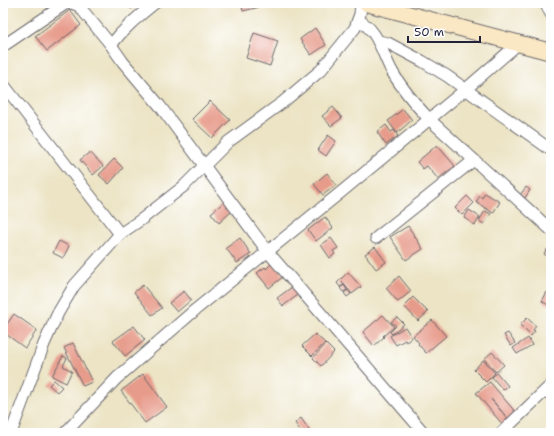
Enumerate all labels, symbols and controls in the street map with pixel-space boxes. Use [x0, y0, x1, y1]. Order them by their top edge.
scale bar [408, 18, 480, 44]
text: 50 m [414, 24, 444, 40]

